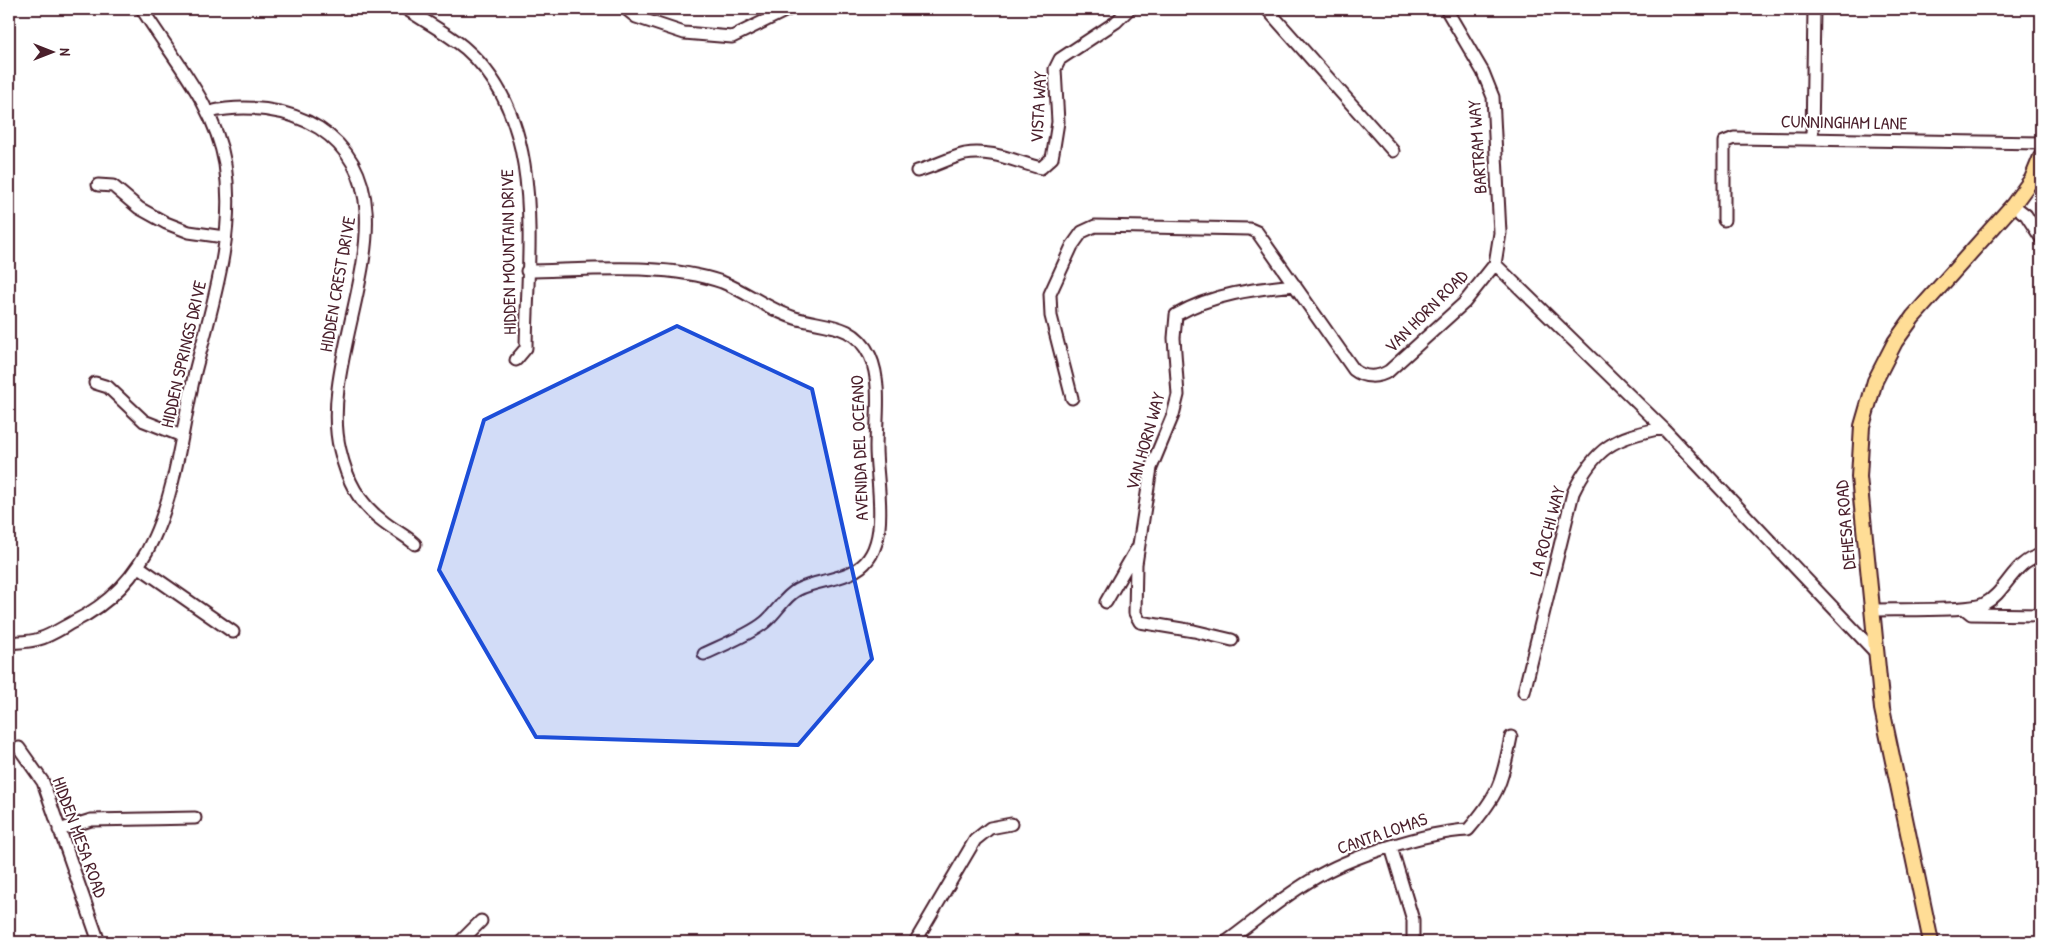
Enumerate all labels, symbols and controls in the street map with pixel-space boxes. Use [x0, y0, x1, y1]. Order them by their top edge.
north arrow [28, 28, 78, 78]
text: N [56, 48, 75, 56]
street label: VISTA WAY [1024, 70, 1052, 144]
street label: BARTRAM WAY [1461, 99, 1493, 195]
street label: CUNNINGHAM LANE [1781, 108, 1907, 136]
street label: HIDDEN MOUNTAIN DRIVE [494, 169, 522, 335]
street label: HIDDEN CREST DRIVE [313, 214, 361, 354]
street label: VAN HORN ROAD [1379, 264, 1473, 358]
street label: HIDDEN SPRINGS DRIVE [154, 278, 212, 430]
street label: AVENIDA DEL OCEANO [844, 375, 874, 521]
street label: VAN HORN WAY [1119, 389, 1171, 493]
street label: DEHESA ROAD [1829, 479, 1861, 571]
street label: LA ROCHI WAY [1523, 483, 1571, 579]
street label: HIDDEN MESA ROAD [47, 773, 114, 901]
street label: CANTA LOMAS [1333, 806, 1431, 860]

